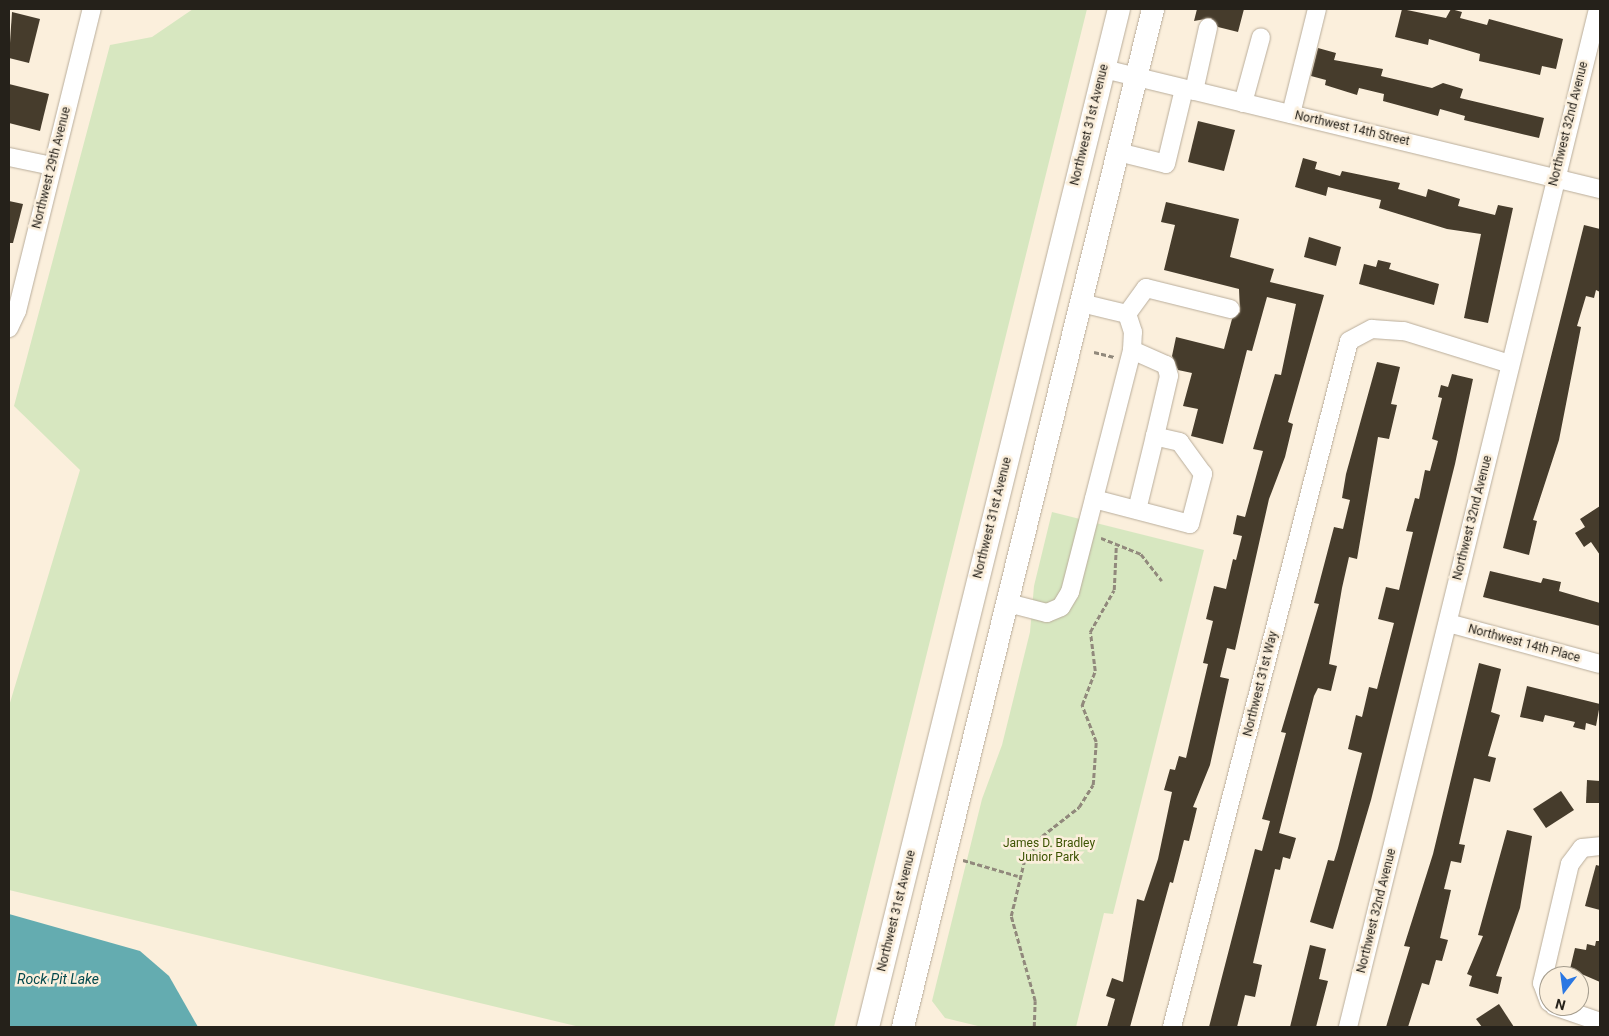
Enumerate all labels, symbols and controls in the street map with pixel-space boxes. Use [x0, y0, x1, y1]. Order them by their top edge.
street label: Northwest 32nd Avenue [1547, 60, 1591, 188]
street label: Northwest 31st Avenue [1068, 63, 1112, 187]
street label: Northwest 29th Avenue [30, 106, 74, 230]
street label: Northwest 14th Street [1293, 109, 1411, 149]
street label: Northwest 32nd Avenue [1451, 454, 1495, 582]
street label: Northwest 31st Avenue [971, 456, 1015, 580]
street label: Northwest 14th Place [1466, 622, 1582, 666]
street label: Northwest 31st Way [1241, 630, 1281, 738]
park label: James D. Bradley Junior Park [1003, 837, 1095, 865]
street label: Northwest 32nd Avenue [1355, 847, 1399, 975]
street label: Northwest 31st Avenue [875, 849, 919, 973]
north arrow [1539, 966, 1589, 1016]
water label: Rock Pit Lake [17, 971, 99, 987]
text: N [1554, 996, 1567, 1014]

